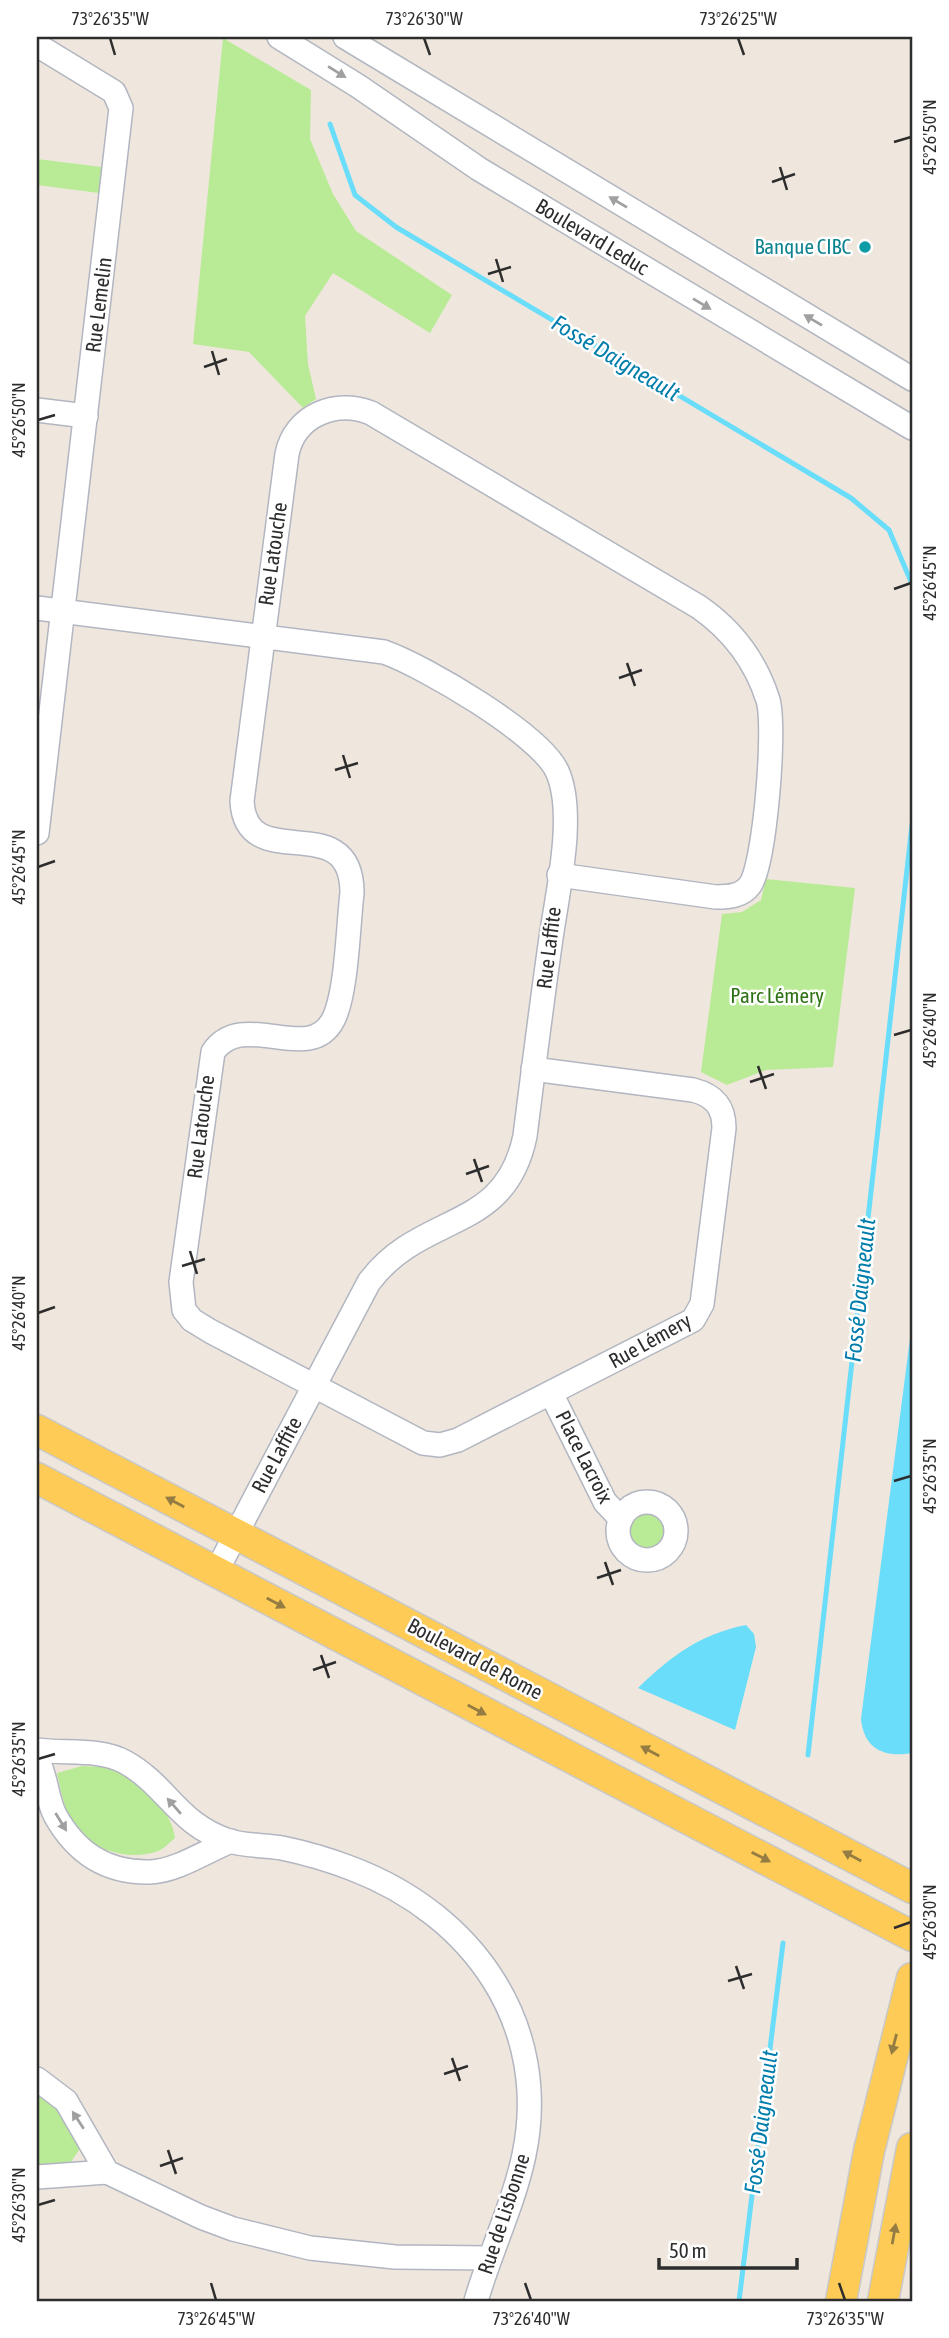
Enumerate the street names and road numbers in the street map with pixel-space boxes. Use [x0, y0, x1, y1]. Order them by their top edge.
street label: Boulevard Leduc [532, 193, 653, 279]
street label: Rue Lemelin [80, 256, 116, 354]
street label: Rue Latouche [253, 501, 291, 607]
street label: Rue Laffite [531, 905, 565, 990]
street label: Rue Latouche [182, 1074, 218, 1180]
street label: Rue Lémery [604, 1308, 695, 1372]
street label: Place Lacroix [551, 1406, 619, 1507]
street label: Rue Laffite [246, 1412, 306, 1497]
street label: Boulevard de Rome [404, 1612, 547, 1704]
street label: Rue de Lisbonne [472, 2150, 534, 2277]

